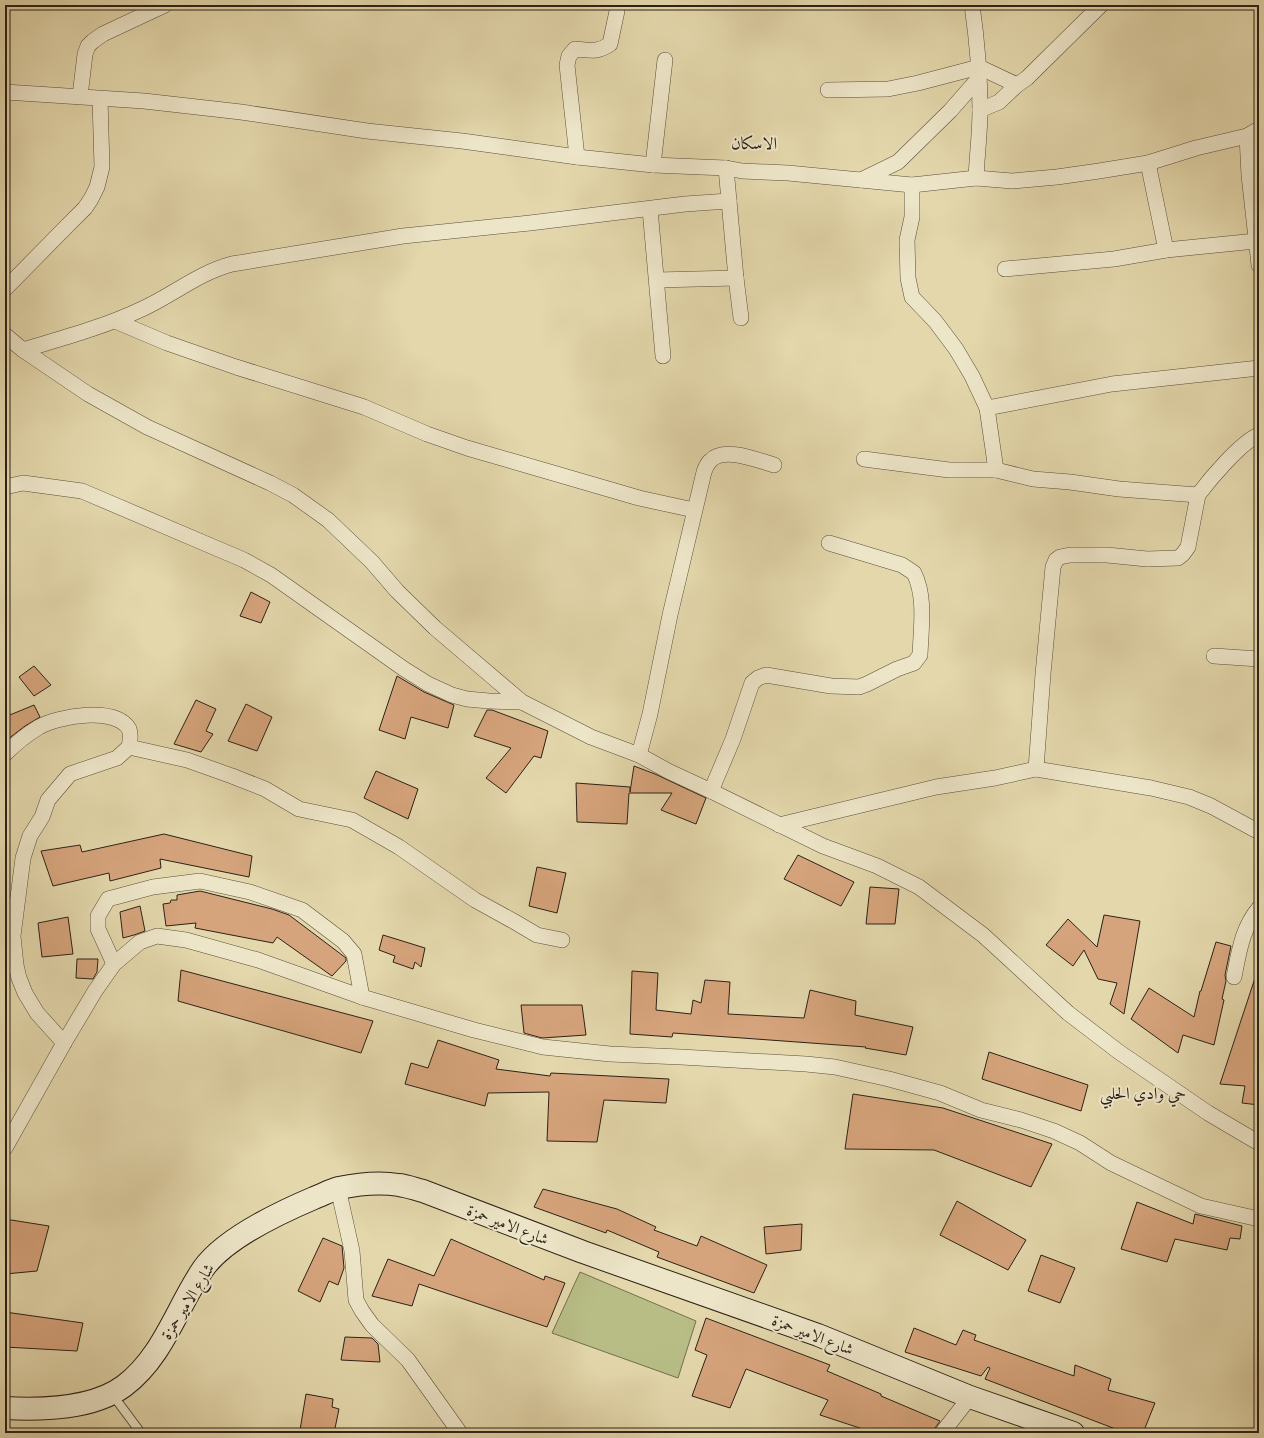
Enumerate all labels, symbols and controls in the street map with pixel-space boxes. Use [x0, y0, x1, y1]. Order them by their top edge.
district label: الاسكان [731, 133, 777, 156]
district label: حي وادي الحلبي [1100, 1083, 1186, 1109]
street label: شارع الامير حمزة [463, 1200, 551, 1252]
street label: شارع الامير حمزة [157, 1260, 222, 1345]
street label: شارع الامير حمزة [768, 1310, 856, 1362]

